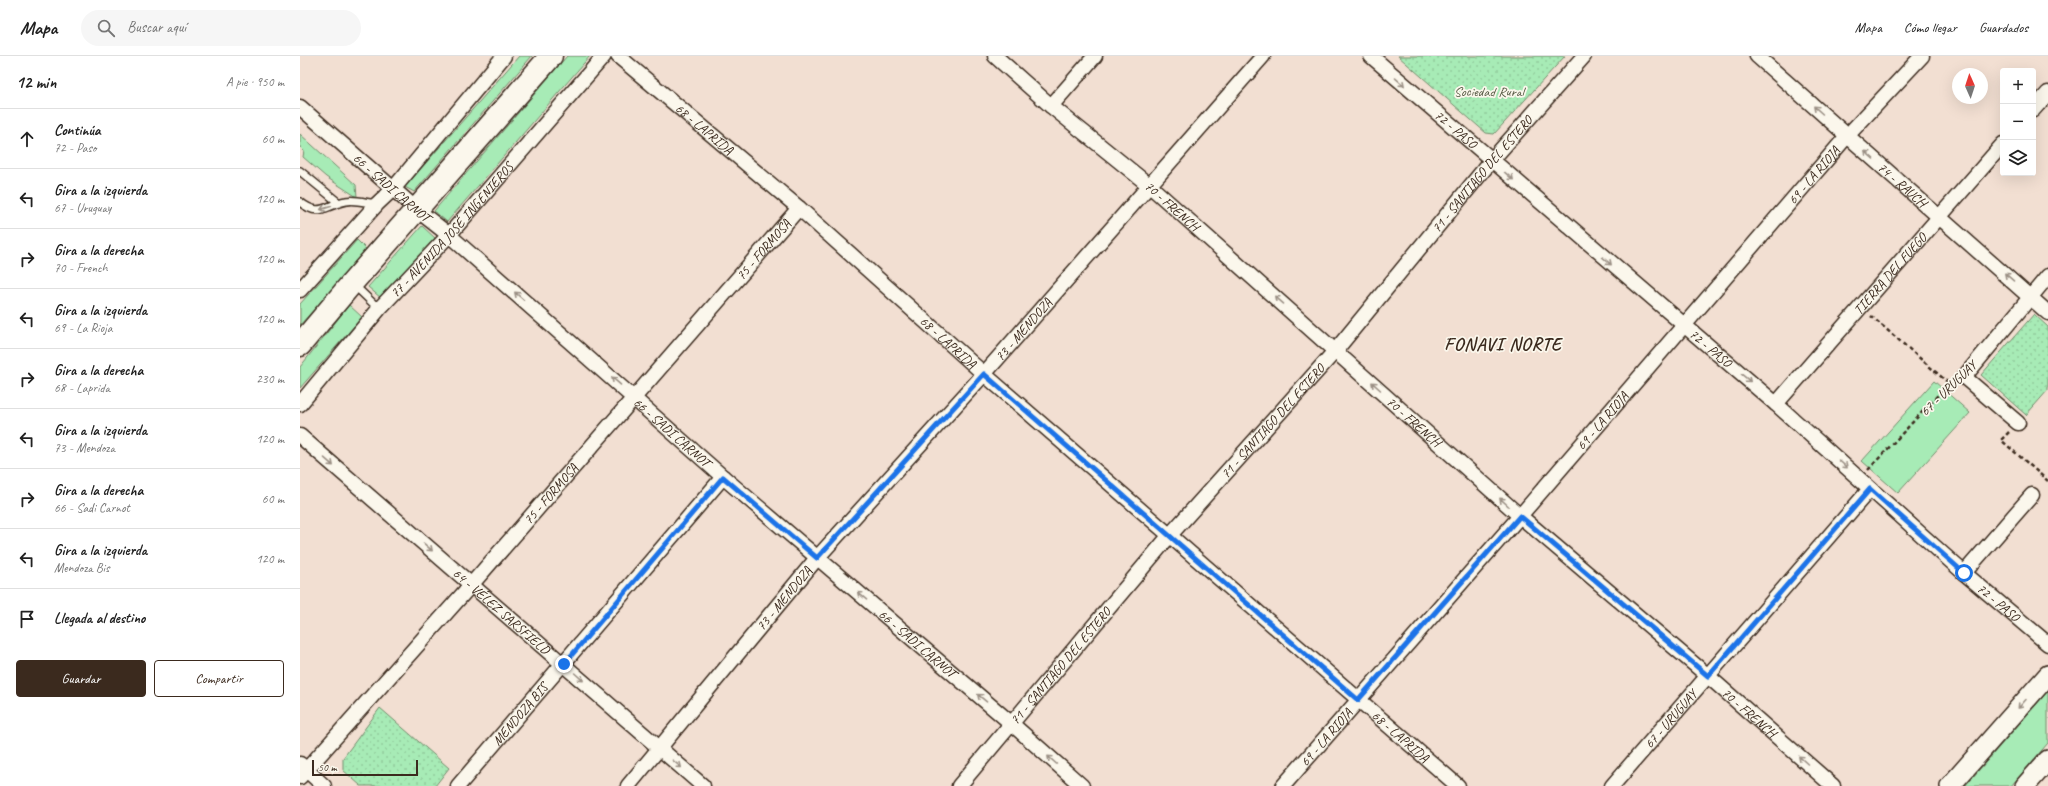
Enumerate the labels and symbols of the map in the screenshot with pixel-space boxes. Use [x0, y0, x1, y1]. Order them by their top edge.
north arrow [1952, 68, 1988, 104]
one-way arrow [1395, 77, 1405, 86]
park label: Sociedad Rural [1454, 83, 1527, 100]
street label: 68 - LAPRIDA [672, 100, 737, 159]
one-way arrow [1813, 106, 1823, 115]
street label: 72 - PASO [1431, 107, 1482, 154]
street label: 71 - SANTIAGO DEL ESTERO [1428, 111, 1538, 236]
street label: 69 - LA RIOJA [1784, 142, 1844, 208]
street label: 66 - SADI CARNOT [349, 150, 436, 228]
one-way arrow [1863, 151, 1874, 160]
street label: 77 - AVENIDA JOSÉ INGENIEROS [387, 157, 518, 301]
street label: 74 - RAUCH [1874, 159, 1932, 212]
one-way arrow [1503, 171, 1513, 180]
street label: 70 - FRENCH [1141, 177, 1204, 236]
one-way arrow [319, 205, 332, 213]
street label: 75 - FORMOSA [732, 215, 795, 284]
street label: TIERRA DEL FUEGO [1850, 228, 1932, 318]
one-way arrow [1602, 256, 1613, 265]
one-way arrow [2003, 273, 2014, 282]
one-way arrow [513, 291, 524, 300]
street label: 73 - MENDOZA [991, 294, 1056, 365]
one-way arrow [1274, 296, 1284, 305]
street label: 68 - LAPRIDA [916, 312, 981, 373]
street label: 72 - PASO [1686, 326, 1737, 373]
district label: FONAVI NORTE [1444, 333, 1563, 355]
street label: 67 - URUGUAY [1916, 356, 1982, 420]
street label: 71 - SANTIAGO DEL ESTERO [1217, 359, 1330, 482]
one-way arrow [1741, 374, 1751, 383]
one-way arrow [611, 377, 622, 386]
one-way arrow [1371, 382, 1381, 391]
street label: 69 - LA RIOJA [1573, 388, 1633, 454]
street label: 70 - FRENCH [1383, 393, 1446, 452]
street label: 66 - SADI CARNOT [630, 394, 716, 473]
one-way arrow [324, 457, 335, 466]
street label: 75 - FORMOSA [520, 460, 582, 528]
one-way arrow [1838, 460, 1849, 469]
one-way arrow [1498, 497, 1509, 506]
one-way arrow [422, 542, 432, 551]
street label: 73 - MENDOZA [753, 562, 816, 634]
route start [1955, 564, 1973, 582]
street label: 64 - VÉLEZ SARSFIELD [449, 565, 554, 659]
street label: 72 - PASO [1974, 580, 2024, 627]
one-way arrow [856, 592, 867, 601]
street label: 71 - SANTIAGO DEL ESTERO [1006, 603, 1116, 728]
street label: 66 - SADI CARNOT [875, 606, 962, 684]
route end [555, 655, 573, 673]
one-way arrow [574, 673, 585, 682]
street label: MENDOZA BIS [489, 678, 553, 749]
street label: 70 - FRENCH [1718, 684, 1781, 743]
street label: 67 - URUGUAY [1641, 685, 1702, 752]
one-way arrow [977, 694, 987, 703]
one-way arrow [2017, 699, 2027, 709]
street label: 69 - LA RIOJA [1296, 704, 1357, 770]
street label: 68 - LAPRIDA [1368, 707, 1433, 767]
one-way arrow [1048, 756, 1058, 765]
one-way arrow [1799, 756, 1809, 765]
scale bar [312, 758, 418, 777]
one-way arrow [671, 759, 682, 768]

